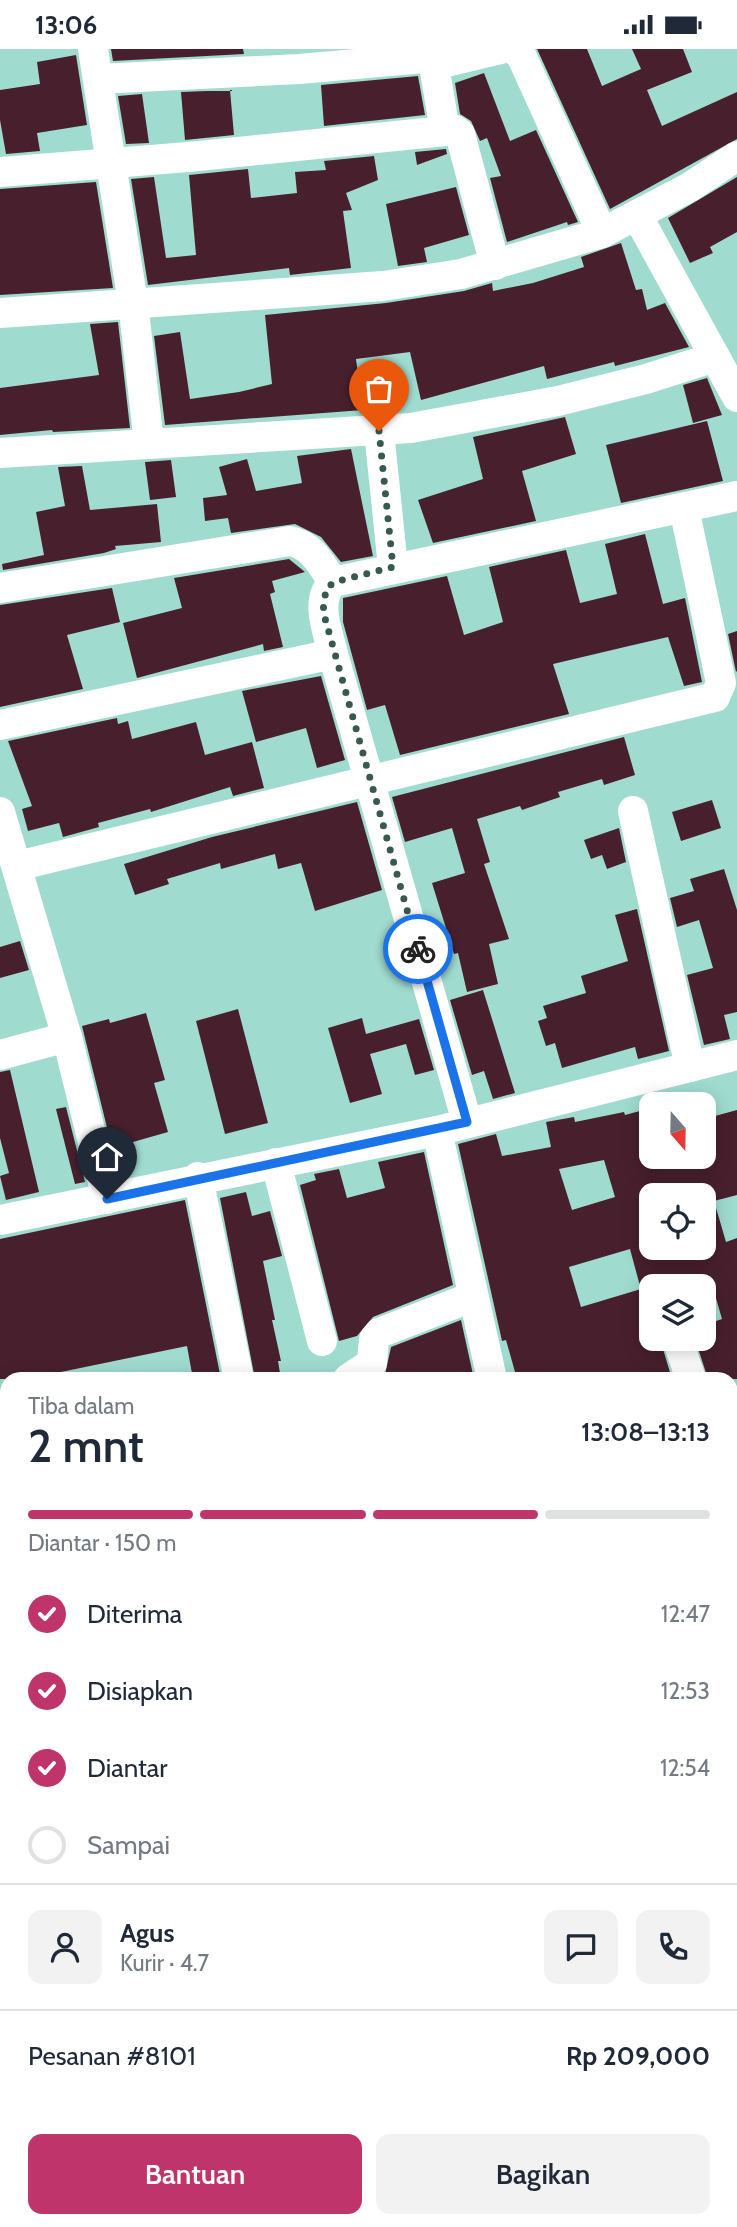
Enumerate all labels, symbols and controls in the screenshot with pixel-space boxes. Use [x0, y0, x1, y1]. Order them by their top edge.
text: 13:06 [35, 9, 97, 41]
pin [349, 359, 409, 431]
icon: bag [360, 370, 398, 408]
courier [383, 914, 453, 984]
icon: bike [399, 930, 437, 968]
north arrow [639, 1092, 716, 1169]
map controls [639, 1092, 716, 1351]
pin [77, 1127, 137, 1199]
icon: home [88, 1138, 126, 1176]
button: locate [639, 1183, 716, 1260]
button: layers [639, 1274, 716, 1351]
text: Tiba dalam [28, 1392, 134, 1420]
text: 13:08–13:13 [581, 1416, 710, 1448]
text: 2 mnt [28, 1418, 144, 1474]
text: Diantar · 150 m [28, 1529, 176, 1557]
icon: check [28, 1595, 66, 1633]
text: Diterima [87, 1598, 182, 1630]
text: 12:47 [661, 1600, 710, 1628]
icon: check [28, 1672, 66, 1710]
text: Disiapkan [87, 1675, 193, 1707]
text: 12:53 [661, 1677, 710, 1705]
icon: check [28, 1749, 66, 1787]
text: Diantar [87, 1752, 168, 1784]
text: 12:54 [660, 1754, 710, 1782]
text: Sampai [87, 1829, 170, 1861]
button: person [28, 1910, 102, 1984]
button: chat [544, 1910, 618, 1984]
button: phone [636, 1910, 710, 1984]
text: Agus [120, 1917, 174, 1949]
text: Kurir · 4.7 [120, 1949, 209, 1977]
text: Pesanan #8101 [28, 2040, 196, 2072]
text: Rp 209,000 [566, 2040, 710, 2072]
button: Bantuan [28, 2134, 362, 2214]
button: Bagikan [376, 2134, 710, 2214]

